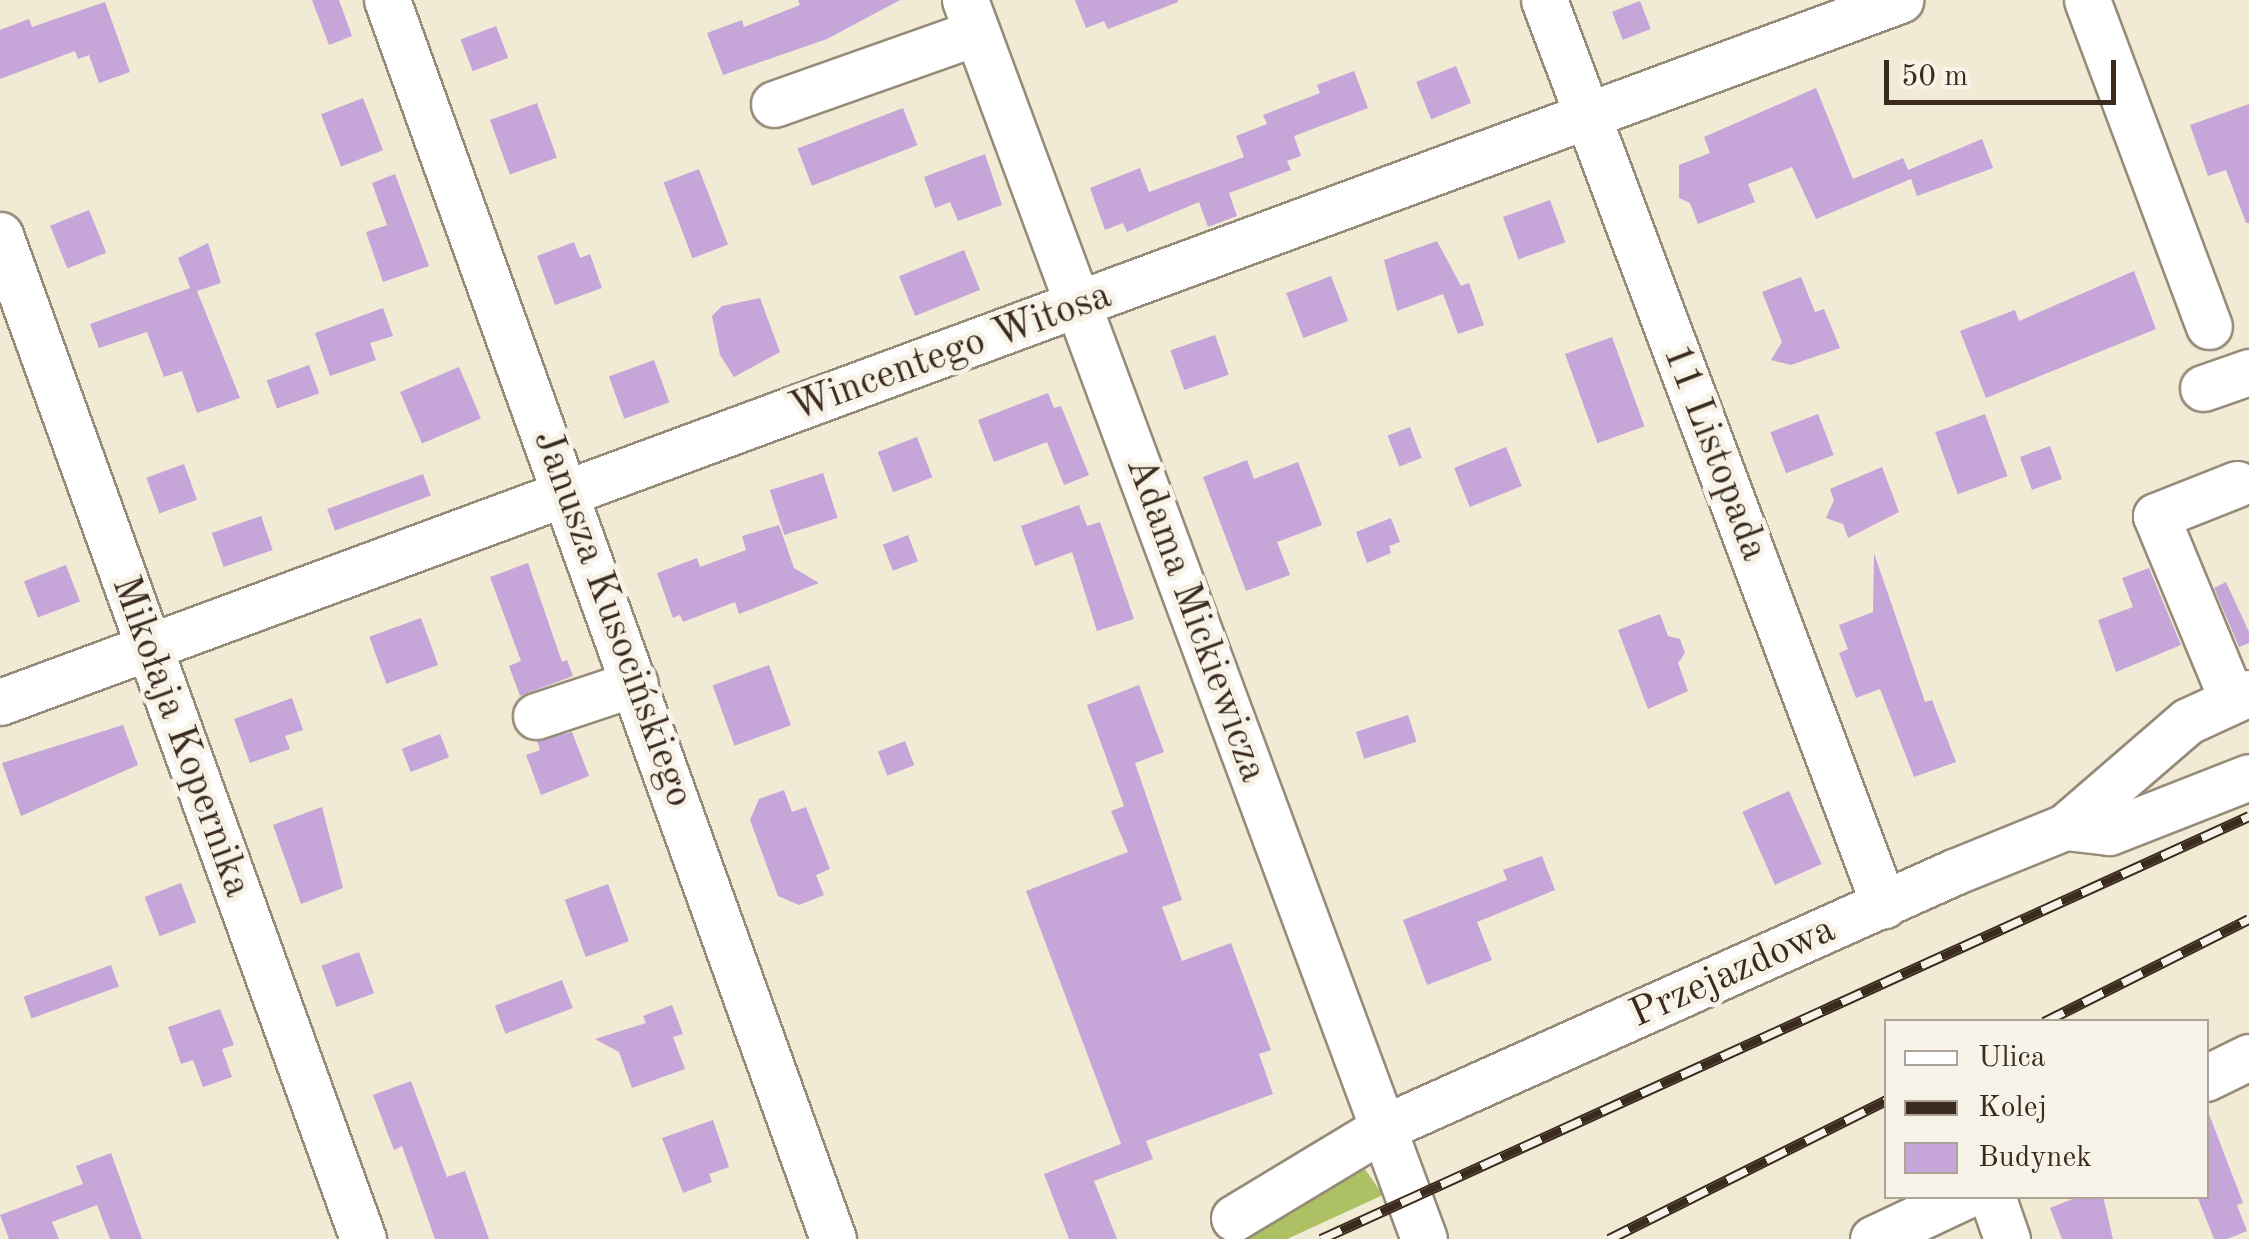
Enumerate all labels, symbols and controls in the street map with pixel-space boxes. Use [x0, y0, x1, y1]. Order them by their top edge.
scale bar [1889, 40, 2122, 102]
text: 50 m [1901, 62, 1968, 92]
street label: Wincentego Witosa [784, 273, 1118, 433]
street label: 11 Listopada [1651, 338, 1777, 568]
street label: Janusza Kusocińskiego [521, 424, 703, 814]
street label: Adama Mickiewicza [1114, 451, 1276, 789]
street label: Mikołaja Kopernika [100, 570, 260, 904]
street label: Przejazdowa [1623, 906, 1843, 1040]
legend [1884, 1019, 2209, 1199]
text: Ulica [1978, 1043, 2046, 1073]
text: Kolej [1978, 1093, 2047, 1123]
text: Budynek [1978, 1143, 2092, 1173]

